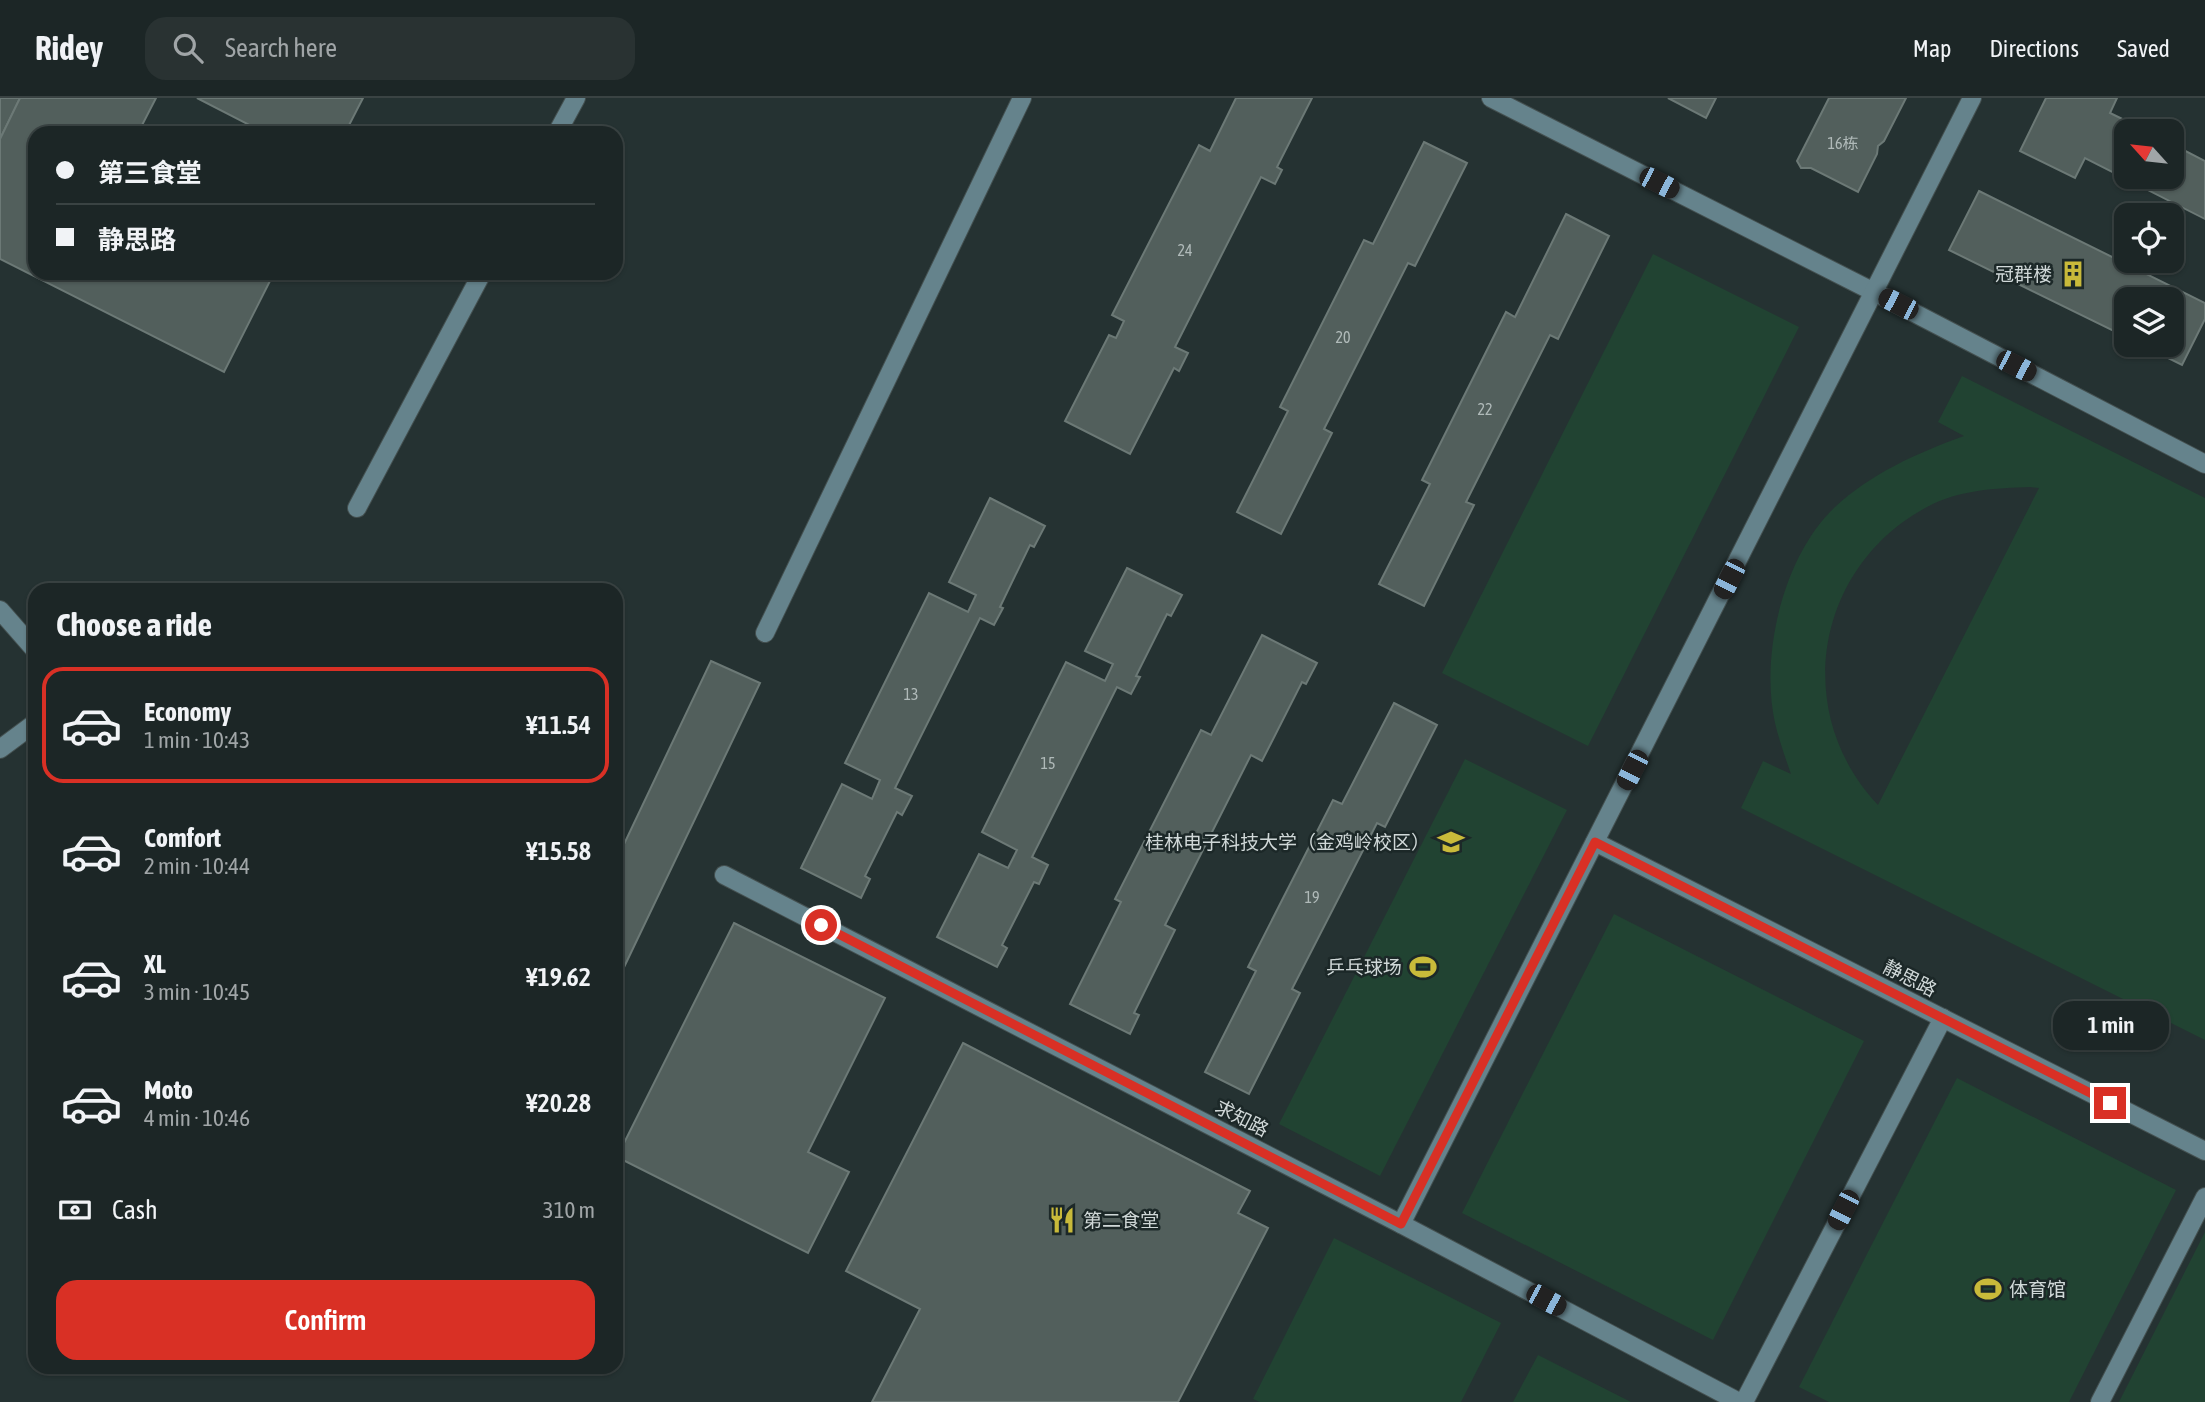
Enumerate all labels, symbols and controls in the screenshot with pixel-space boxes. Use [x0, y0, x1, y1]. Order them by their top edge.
search box [145, 17, 635, 80]
text: Ridey [35, 29, 103, 67]
icon: search [169, 29, 207, 67]
text: Search here [225, 33, 337, 63]
text: Map [1913, 35, 1951, 62]
text: Directions [1989, 35, 2079, 62]
text: Saved [2117, 35, 2170, 62]
north arrow [2114, 119, 2184, 189]
map controls [2114, 119, 2184, 357]
house number: 16栋 [1827, 134, 1859, 152]
text: 第三食堂 [98, 158, 202, 188]
car [1636, 164, 1683, 202]
button: locate [2114, 203, 2184, 273]
text: 静思路 [98, 225, 176, 255]
house number: 24 [1177, 241, 1193, 259]
building icon: 冠群楼 [2058, 259, 2088, 289]
place label: 冠群楼 [1995, 263, 2052, 285]
car [1875, 285, 1922, 323]
button: layers [2114, 287, 2184, 357]
house number: 20 [1335, 328, 1351, 346]
car [1993, 347, 2040, 385]
house number: 22 [1477, 400, 1493, 418]
car [1711, 556, 1748, 602]
text: Choose a ride [56, 606, 212, 643]
house number: 13 [903, 685, 919, 703]
icon: car [60, 694, 123, 757]
text: Economy [144, 697, 231, 727]
text: ¥11.54 [526, 710, 591, 740]
text: 1 min · 10:43 [144, 727, 250, 753]
car [1614, 747, 1651, 793]
house number: 15 [1040, 754, 1056, 772]
icon: car [60, 820, 123, 883]
text: Comfort [144, 823, 221, 853]
school or university icon: 桂林电子科技大学（金鸡岭校区） [1436, 827, 1466, 857]
place label: 桂林电子科技大学（金鸡岭校区） [1145, 831, 1430, 853]
text: ¥15.58 [526, 836, 591, 866]
text: 2 min · 10:44 [144, 853, 250, 879]
house number: 19 [1304, 888, 1320, 906]
route start [805, 909, 837, 941]
icon: car [60, 946, 123, 1009]
text: XL [144, 949, 166, 979]
sports icon: 乒乓球场 [1408, 952, 1438, 982]
street label: 静思路 [1880, 955, 1940, 1001]
place label: 乒乓球场 [1326, 956, 1402, 978]
text: ¥19.62 [526, 962, 591, 992]
text: 3 min · 10:45 [144, 979, 250, 1005]
callout: 1 min [2052, 1002, 2168, 1051]
text: 1 min [2088, 1012, 2134, 1038]
icon: car [60, 1072, 123, 1135]
text: Moto [144, 1075, 193, 1105]
route end [2094, 1087, 2126, 1119]
text: ¥20.28 [526, 1088, 591, 1118]
street label: 求知路 [1212, 1095, 1272, 1141]
text: 4 min · 10:46 [144, 1105, 250, 1131]
car [1825, 1187, 1862, 1233]
icon: cash [56, 1191, 94, 1229]
text: Cash [112, 1195, 158, 1225]
text: 310 m [543, 1197, 595, 1223]
restaurant icon: 第二食堂 [1047, 1205, 1077, 1235]
place label: 第二食堂 [1083, 1209, 1159, 1231]
sports icon: 体育馆 [1973, 1274, 2003, 1304]
place label: 体育馆 [2009, 1278, 2066, 1300]
button: Confirm [56, 1280, 595, 1360]
car [1523, 1281, 1570, 1319]

